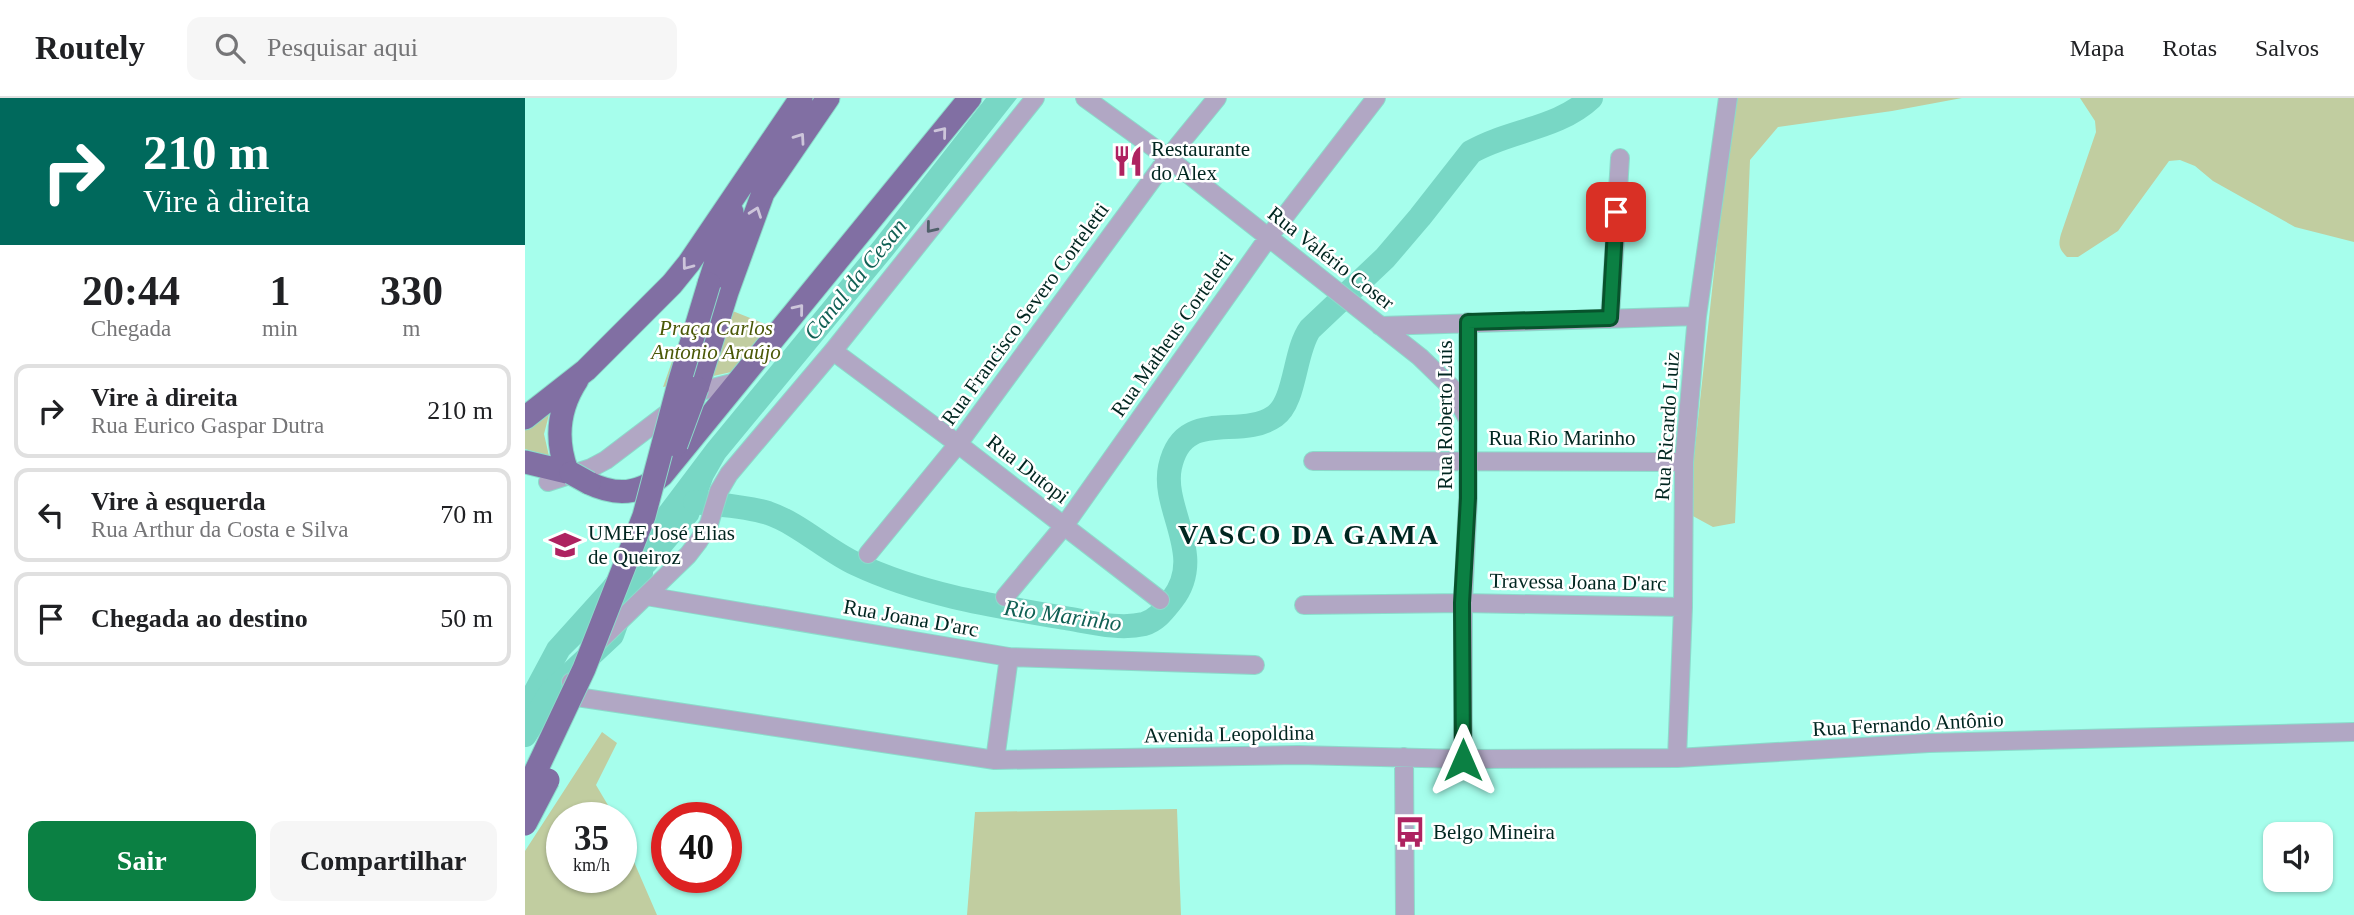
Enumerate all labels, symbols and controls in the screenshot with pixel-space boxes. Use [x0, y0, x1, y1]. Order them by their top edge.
search box [187, 17, 677, 80]
icon: search [211, 29, 249, 67]
text: Routely [35, 30, 145, 66]
text: Pesquisar aqui [267, 33, 418, 62]
text: Mapa [2070, 35, 2124, 61]
text: Rotas [2162, 35, 2217, 61]
text: Salvos [2255, 35, 2319, 61]
text: 210 m [143, 125, 270, 180]
icon: right [28, 126, 119, 217]
one-way arrow [934, 128, 946, 141]
one-way arrow [792, 133, 804, 146]
place label: Restaurante do Alex [1151, 137, 1250, 185]
restaurant icon: Restaurante do Alex [1111, 144, 1145, 178]
pin [1586, 182, 1646, 242]
text: Vire à direita [143, 183, 310, 219]
icon: arrive [1597, 193, 1635, 231]
street label: Rua Francisco Severo Corteletti [936, 198, 1114, 430]
street label: Rua Valério Coser [1263, 201, 1399, 315]
one-way arrow [748, 206, 762, 218]
water label: Canal da Cesan [799, 214, 912, 345]
one-way arrow [927, 219, 939, 232]
street label: Rua Matheus Corteletti [1106, 247, 1238, 421]
one-way arrow [682, 258, 695, 270]
text: 20:44 [82, 268, 180, 314]
text: 1 [269, 268, 290, 314]
text: 330 [380, 268, 443, 314]
one-way arrow [790, 305, 803, 317]
text: Chegada [91, 316, 171, 341]
text: min [262, 316, 298, 341]
text: m [402, 316, 420, 341]
park label: Praça Carlos Antonio Araújo [649, 316, 781, 364]
street label: Rua Roberto Luís [1433, 340, 1457, 490]
street label: Rua Ricardo Luiz [1650, 351, 1684, 501]
text: Vire à direita [91, 383, 238, 412]
icon: right [32, 392, 70, 430]
text: 210 m [427, 396, 493, 425]
text: Rua Eurico Gaspar Dutra [91, 413, 324, 438]
street label: Rua Rio Marinho [1489, 426, 1636, 450]
street label: Rua Dutopi [982, 430, 1074, 509]
text: Vire à esquerda [91, 487, 266, 516]
icon: left [32, 496, 70, 534]
text: 70 m [440, 500, 493, 529]
text: Rua Arthur da Costa e Silva [91, 517, 348, 542]
district label: VASCO DA GAMA [1178, 519, 1440, 550]
place label: UMEF José Elias de Queiroz [588, 521, 735, 569]
school or university icon: UMEF José Elias de Queiroz [548, 528, 582, 562]
street label: Travessa Joana D'arc [1489, 568, 1667, 596]
street label: Rua Joana D'arc [842, 594, 980, 642]
water label: Rio Marinho [1002, 595, 1123, 636]
icon: arrive [32, 600, 70, 638]
text: Chegada ao destino [91, 604, 308, 633]
text: 50 m [440, 604, 493, 633]
street label: Rua Fernando Antônio [1812, 707, 2004, 741]
street label: Avenida Leopoldina [1144, 721, 1315, 747]
position arrow [1426, 723, 1500, 797]
speed limit sign: 40 [651, 802, 742, 893]
bus stop icon: Belgo Mineira [1393, 815, 1427, 849]
text: 35 [574, 819, 609, 858]
place label: Belgo Mineira [1433, 820, 1556, 844]
button: Sair [28, 821, 256, 901]
button: Compartilhar [270, 821, 497, 901]
map controls [2263, 822, 2333, 892]
button: sound [2263, 822, 2333, 892]
text: km/h [573, 855, 610, 875]

